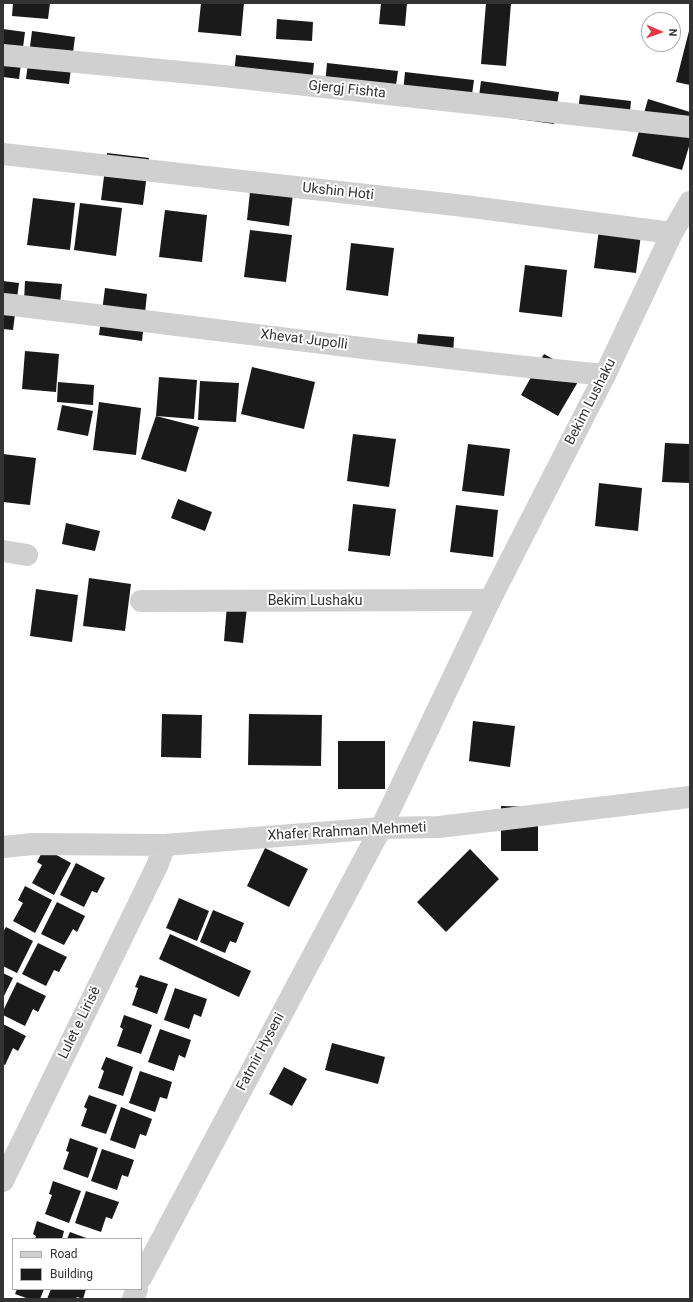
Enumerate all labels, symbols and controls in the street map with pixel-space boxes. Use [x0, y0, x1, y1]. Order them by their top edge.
north arrow [641, 12, 681, 52]
text: N [666, 28, 679, 37]
street label: Gjergj Fishta [307, 78, 387, 102]
street label: Ukshin Hoti [301, 180, 375, 204]
street label: Xhevat Jupolli [259, 326, 349, 354]
street label: Bekim Lushaku [562, 356, 620, 448]
street label: Bekim Lushaku [268, 593, 362, 609]
street label: Xhafer Rrahman Mehmeti [267, 819, 427, 845]
street label: Lulet e Lirisë [55, 984, 105, 1062]
street label: Fatmir Hyseni [233, 1010, 289, 1094]
legend [12, 1238, 142, 1290]
text: Road [50, 1247, 78, 1261]
text: Building [50, 1267, 93, 1281]

